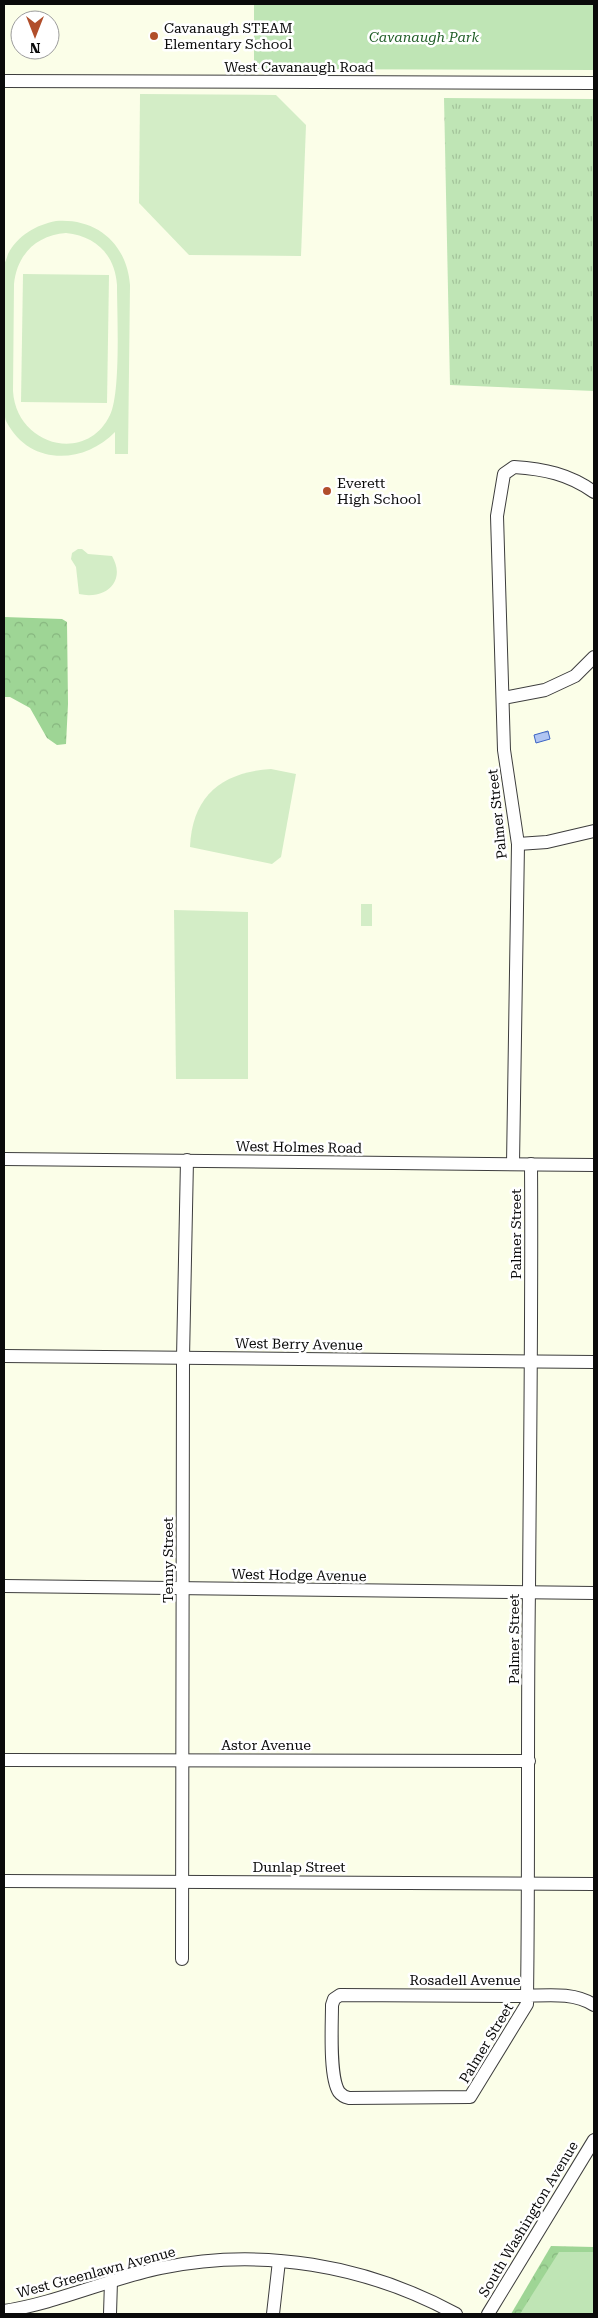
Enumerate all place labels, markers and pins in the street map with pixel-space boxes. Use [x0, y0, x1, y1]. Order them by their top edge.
place label: Cavanaugh STEAM Elementary School [164, 20, 293, 52]
marker: Cavanaugh STEAM Elementary School [148, 30, 160, 42]
place label: Everett High School [337, 475, 422, 507]
marker: Everett High School [321, 485, 333, 497]

